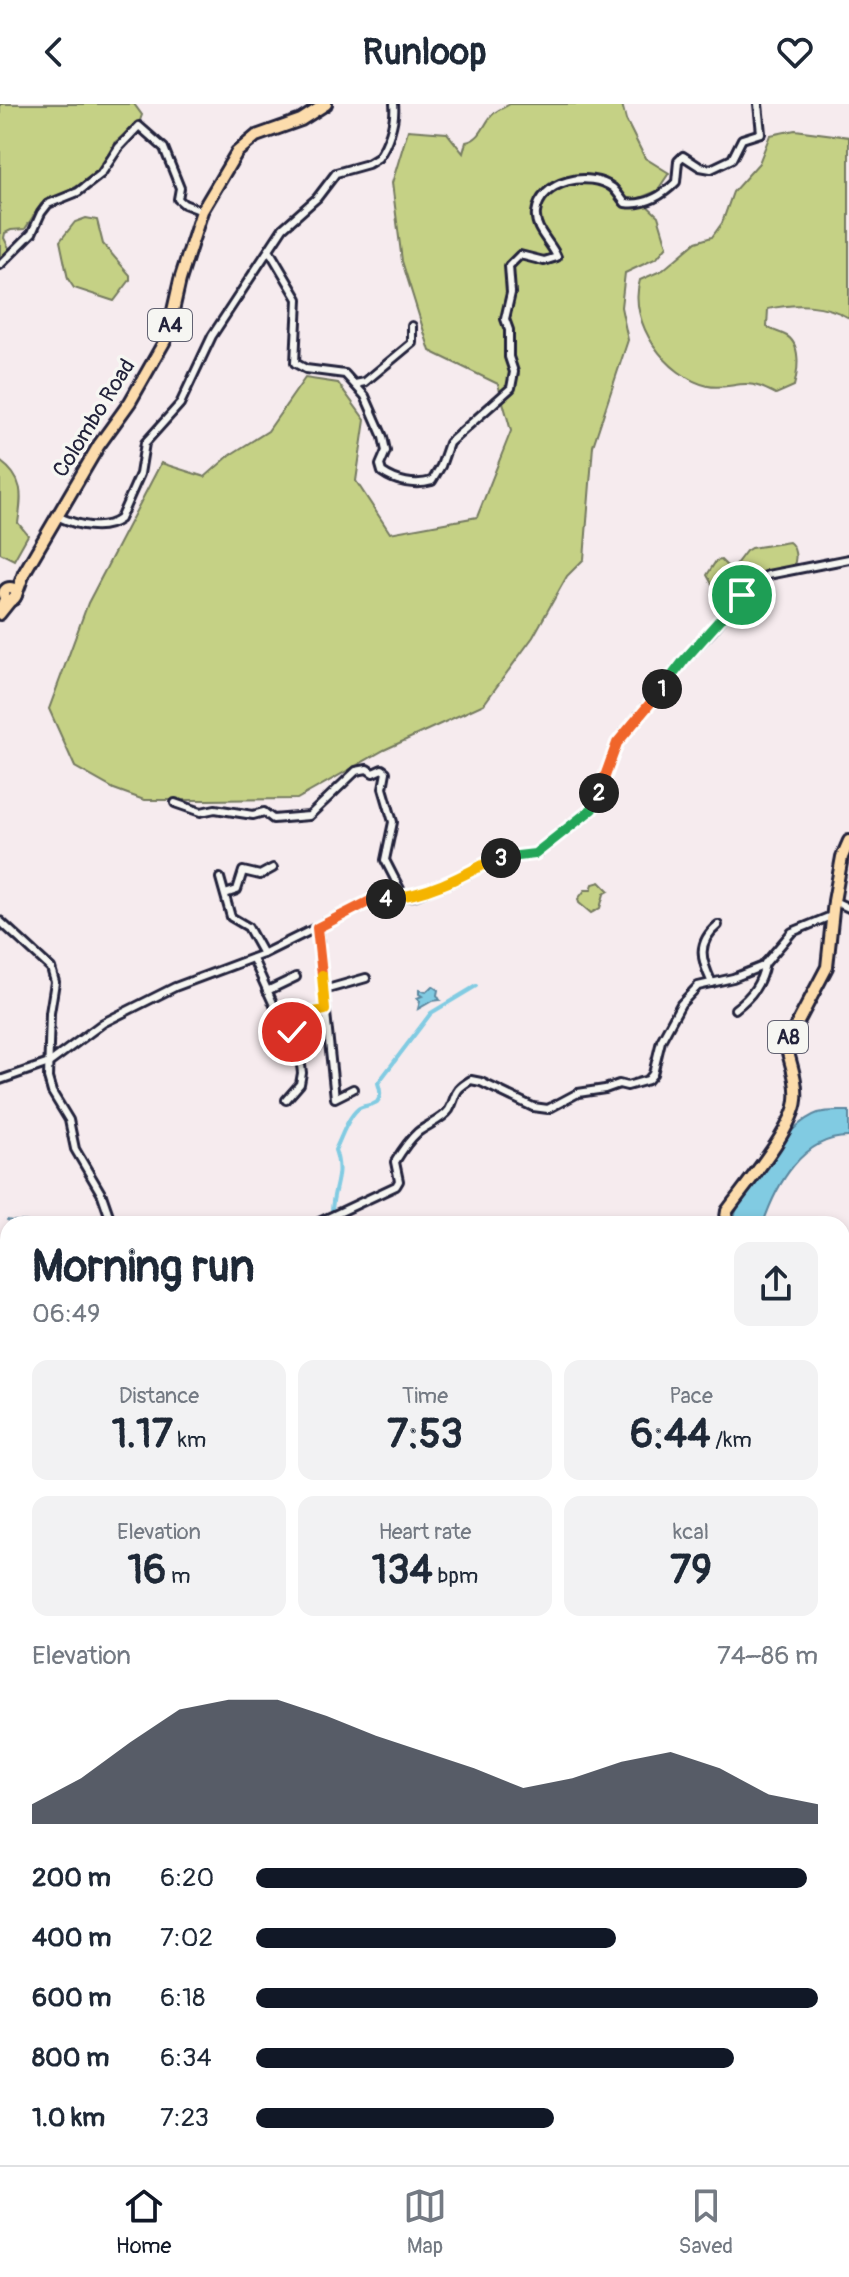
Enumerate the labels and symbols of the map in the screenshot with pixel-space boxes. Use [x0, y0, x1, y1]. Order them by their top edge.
road number: A4 [148, 309, 192, 341]
street label: Colombo Road [47, 354, 141, 482]
pin [708, 561, 776, 629]
pin: 1 [642, 669, 682, 709]
pin: 2 [579, 773, 619, 813]
pin: 3 [481, 838, 521, 878]
pin: 4 [366, 879, 406, 919]
pin [258, 998, 326, 1066]
road number: A8 [768, 1021, 808, 1053]

